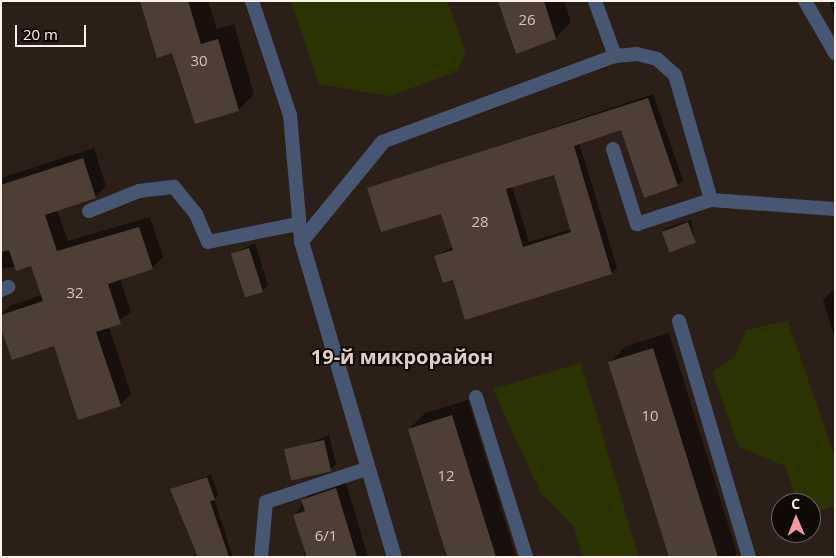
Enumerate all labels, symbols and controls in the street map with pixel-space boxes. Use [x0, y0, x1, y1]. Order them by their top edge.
house number: 26 [518, 11, 536, 29]
scale bar [18, 15, 89, 47]
text: 20 m [23, 24, 58, 44]
house number: 30 [190, 52, 208, 70]
house number: 28 [471, 213, 489, 231]
house number: 32 [66, 284, 84, 302]
district label: 19-й микрорайон [311, 344, 493, 368]
house number: 10 [641, 407, 659, 425]
house number: 12 [437, 467, 455, 485]
north arrow [771, 493, 821, 543]
text: С [791, 494, 800, 513]
house number: 6/1 [315, 527, 337, 545]

